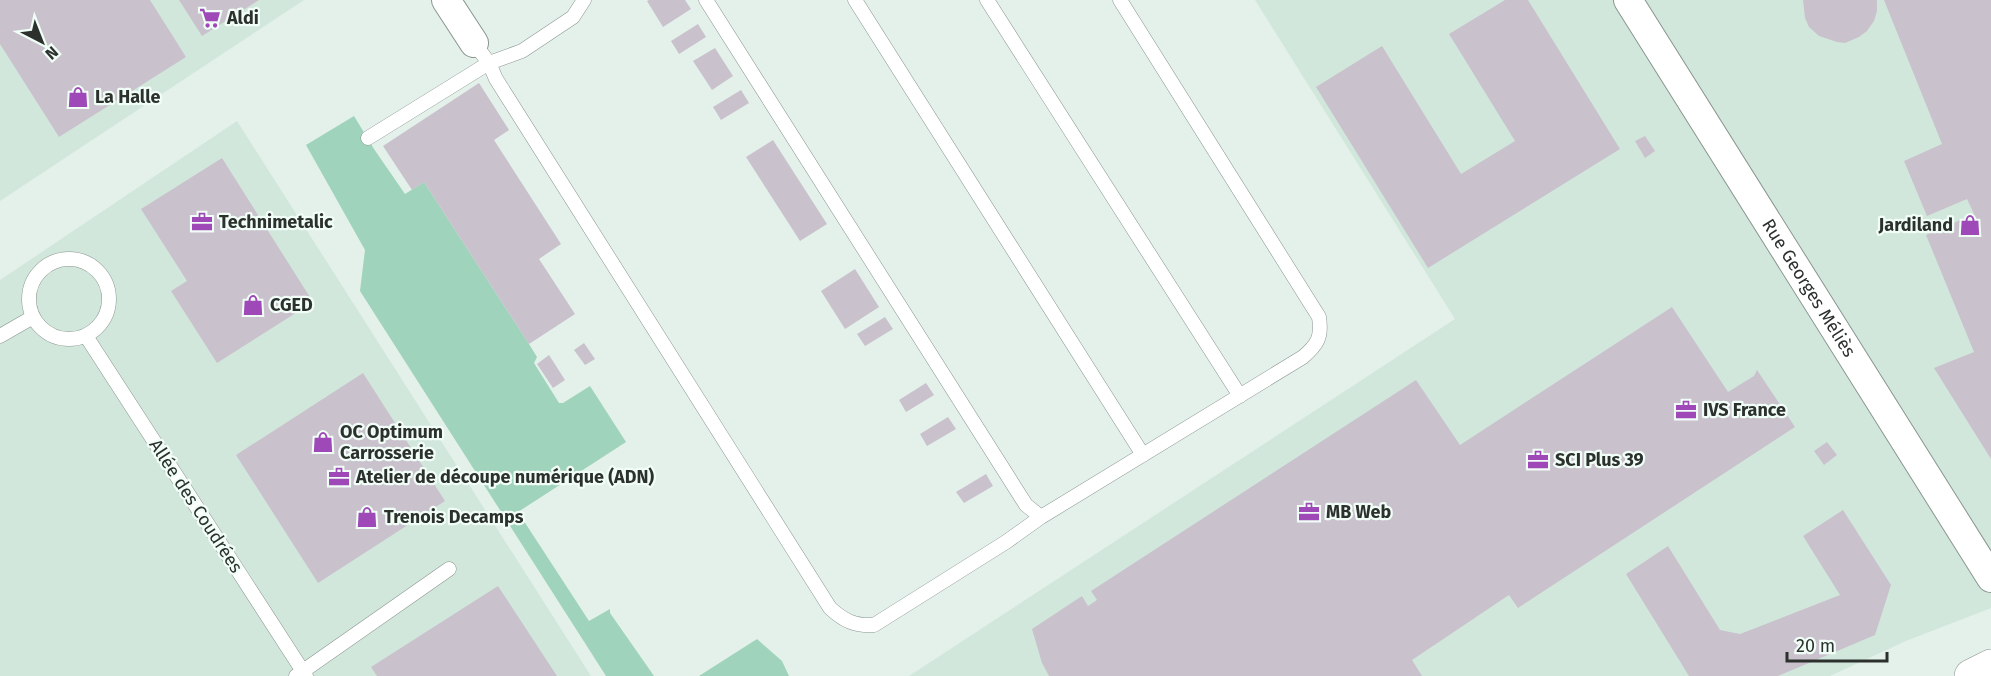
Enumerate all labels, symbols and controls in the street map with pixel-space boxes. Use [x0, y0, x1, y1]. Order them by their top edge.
supermarket icon: Aldi [198, 6, 222, 30]
place label: Aldi [226, 7, 259, 29]
north arrow [12, 12, 72, 72]
text: N [41, 42, 62, 63]
shop icon: La Halle [66, 85, 90, 109]
place label: La Halle [95, 86, 160, 108]
office icon: Technimetalic [190, 210, 214, 234]
place label: Technimetalic [219, 211, 333, 233]
shop icon: Jardiland [1958, 213, 1982, 237]
place label: Jardiland [1878, 214, 1953, 236]
street label: Rue Georges Méliès [1757, 215, 1860, 361]
shop icon: CGED [241, 293, 265, 317]
place label: CGED [270, 294, 313, 316]
office icon: IVS France [1674, 398, 1698, 422]
place label: IVS France [1703, 399, 1786, 421]
place label: OC Optimum Carrosserie [340, 421, 443, 464]
shop icon: OC Optimum Carrosserie [311, 430, 335, 454]
street label: Allée des Coudrées [145, 435, 247, 577]
office icon: SCI Plus 39 [1526, 448, 1550, 472]
place label: SCI Plus 39 [1555, 449, 1644, 471]
office icon: Atelier de découpe numérique (ADN) [327, 465, 351, 489]
place label: Atelier de découpe numérique (ADN) [355, 466, 654, 488]
office icon: MB Web [1297, 500, 1321, 524]
place label: MB Web [1326, 501, 1392, 523]
shop icon: Trenois Decamps [355, 505, 379, 529]
place label: Trenois Decamps [384, 506, 524, 528]
scale bar [1787, 625, 1888, 663]
text: 20 m [1796, 635, 1835, 657]

